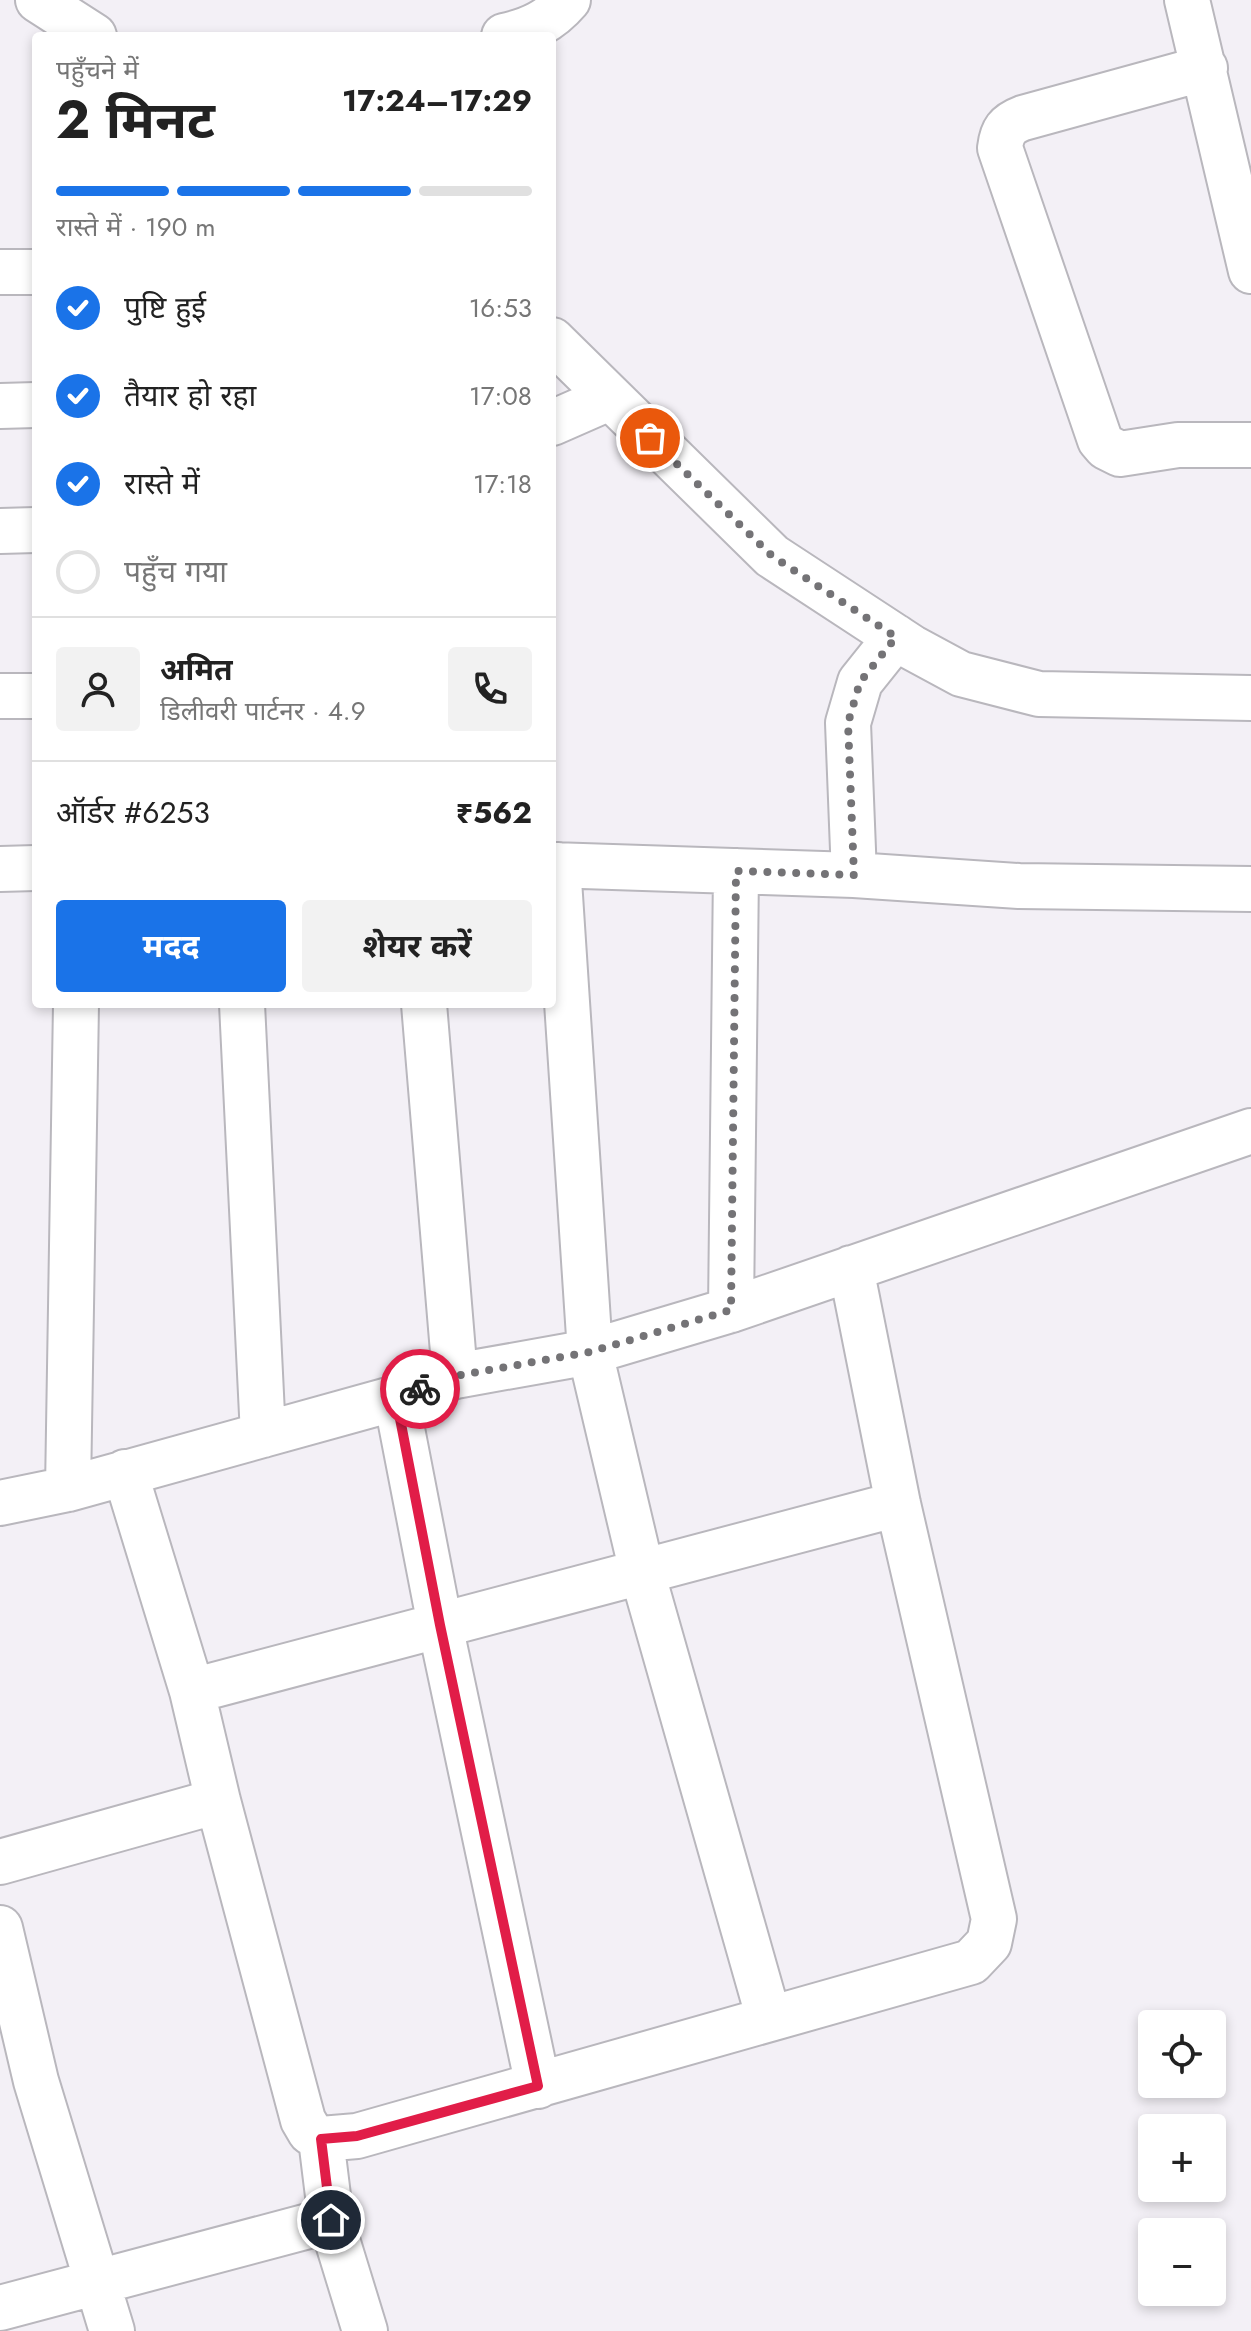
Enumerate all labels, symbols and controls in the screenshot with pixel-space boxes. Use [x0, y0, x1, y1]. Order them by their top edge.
text: पहुँचने में [56, 51, 139, 89]
text: 17:24–17:29 [342, 79, 532, 122]
text: 2 मिनट [56, 82, 215, 158]
text: रास्ते में · 190 m [56, 208, 215, 246]
icon: check [56, 286, 100, 330]
text: पुष्टि हुई [124, 286, 206, 329]
text: 16:53 [469, 289, 532, 327]
icon: check [56, 374, 100, 418]
text: तैयार हो रहा [124, 374, 256, 417]
text: 17:08 [469, 377, 532, 415]
pin [616, 404, 684, 472]
icon: bag [628, 416, 672, 460]
icon: check [56, 462, 100, 506]
text: रास्ते में [124, 462, 200, 505]
text: 17:18 [473, 465, 532, 503]
text: पहुँच गया [124, 550, 227, 593]
button: person [56, 647, 140, 731]
button: phone [448, 647, 532, 731]
text: अमित [160, 648, 233, 691]
text: डिलीवरी पार्टनर · 4.9 [160, 692, 366, 730]
text: ऑर्डर #6253 [56, 791, 210, 834]
text: ₹562 [456, 791, 532, 834]
button: मदद [56, 900, 286, 992]
button: शेयर करें [302, 900, 532, 992]
courier [380, 1349, 460, 1429]
icon: bike [398, 1367, 442, 1411]
map controls [1138, 2010, 1226, 2306]
button: locate [1138, 2010, 1226, 2098]
button: + [1138, 2114, 1226, 2202]
pin [297, 2186, 365, 2254]
icon: home [309, 2198, 353, 2242]
button: − [1138, 2218, 1226, 2306]

